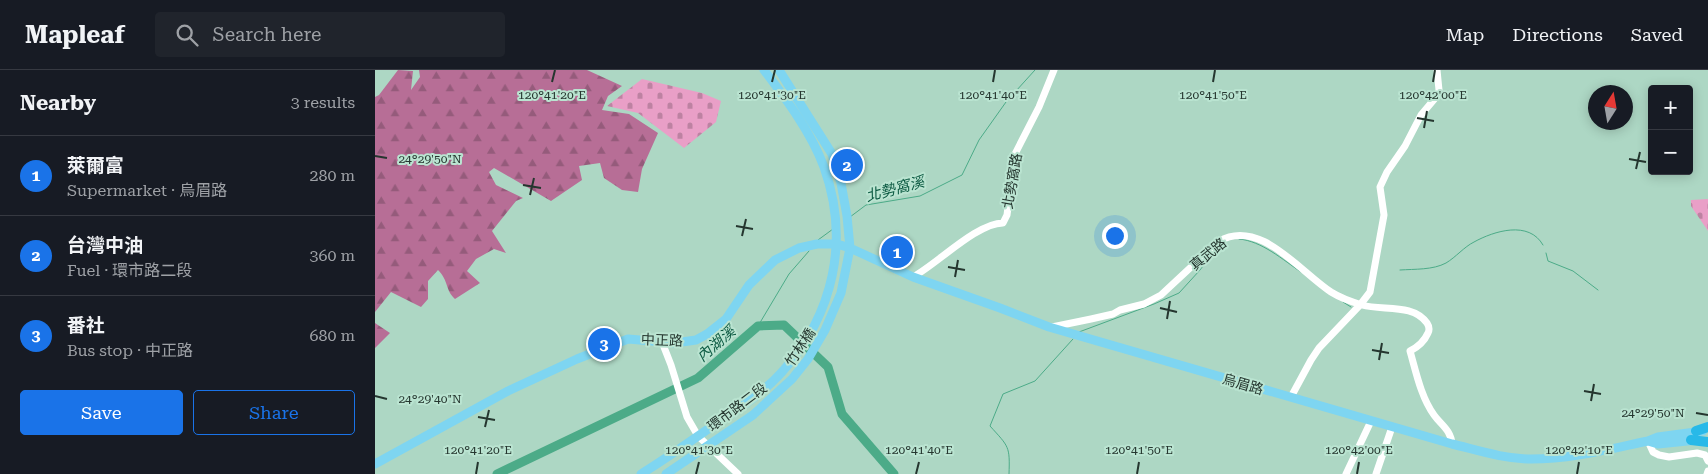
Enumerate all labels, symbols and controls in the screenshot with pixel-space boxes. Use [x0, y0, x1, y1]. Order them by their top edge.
search box [155, 12, 505, 57]
text: Mapleaf [25, 21, 125, 49]
icon: search [173, 21, 201, 49]
text: Search here [213, 23, 321, 46]
text: Map [1446, 24, 1484, 45]
text: Directions [1512, 24, 1603, 45]
text: Saved [1631, 24, 1683, 45]
north arrow [1588, 85, 1633, 130]
map controls [1648, 85, 1693, 175]
button: + [1648, 85, 1693, 130]
text: 120°41'20"E [518, 88, 586, 102]
text: 120°41'30"E [738, 88, 806, 102]
text: 120°41'40"E [959, 88, 1027, 102]
text: 120°41'50"E [1179, 88, 1247, 102]
text: 120°42'00"E [1399, 88, 1467, 102]
text: Nearby [20, 91, 96, 115]
text: 3 results [291, 93, 355, 112]
button: − [1648, 130, 1693, 175]
pin: 2 [831, 146, 863, 184]
text: 24°29'50"N [398, 152, 462, 166]
street label: 北勢窩路 [999, 152, 1025, 210]
text: 萊爾富 [67, 154, 124, 177]
text: 1 [32, 166, 40, 185]
text: 280 m [309, 166, 355, 185]
water label: 北勢窩溪 [864, 172, 928, 205]
text: Supermarket · 烏眉路 [67, 181, 227, 200]
your location [1102, 223, 1128, 249]
pin: 1 [881, 233, 913, 271]
text: 台灣中油 [67, 234, 143, 257]
street label: 真武路 [1187, 235, 1229, 273]
text: 2 [32, 246, 40, 265]
text: 360 m [309, 246, 355, 265]
text: Fuel · 環市路二段 [67, 261, 192, 280]
text: 番社 [67, 314, 105, 337]
water label: 內湖溪 [693, 321, 740, 366]
pin: 3 [588, 325, 620, 363]
street label: 竹林橋 [782, 325, 818, 369]
text: 3 [32, 326, 40, 345]
text: 680 m [309, 326, 355, 345]
street label: 中正路 [641, 331, 683, 349]
text: Bus stop · 中正路 [67, 341, 193, 360]
street label: 烏眉路 [1221, 371, 1265, 397]
street label: 環市路二段 [704, 380, 770, 434]
button: Save [20, 390, 183, 435]
button: Share [193, 390, 355, 435]
text: 24°29'40"N [398, 392, 462, 406]
text: 24°29'50"N [1621, 406, 1685, 420]
text: 120°41'20"E [444, 443, 512, 457]
text: 120°41'30"E [665, 443, 733, 457]
text: 120°41'40"E [885, 443, 953, 457]
text: 120°41'50"E [1105, 443, 1173, 457]
text: 120°42'00"E [1325, 443, 1393, 457]
text: 120°42'10"E [1545, 443, 1613, 457]

